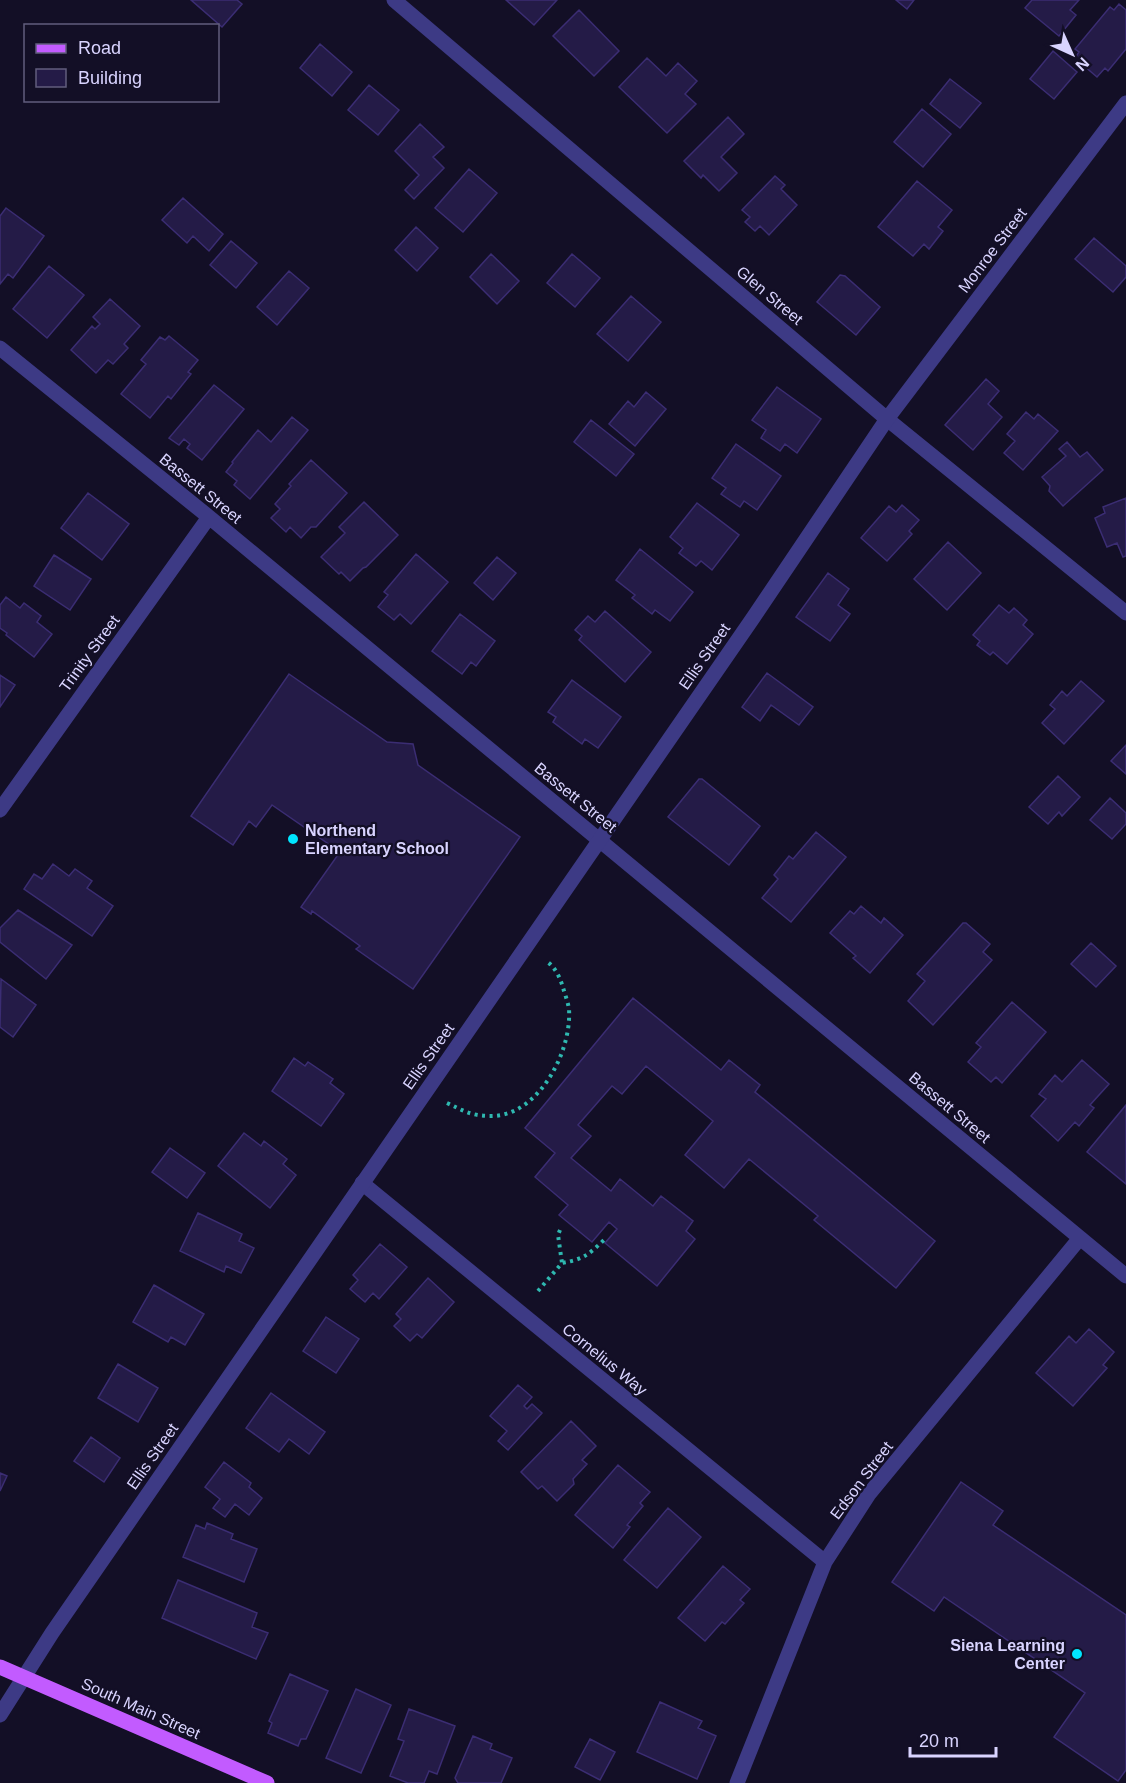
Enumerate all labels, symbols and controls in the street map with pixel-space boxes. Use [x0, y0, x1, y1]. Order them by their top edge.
legend [24, 24, 219, 102]
north arrow [1042, 24, 1102, 84]
text: Road [78, 38, 121, 58]
text: N [1072, 54, 1092, 74]
text: Building [78, 68, 142, 88]
street label: Monroe Street [955, 204, 1030, 296]
street label: Glen Street [733, 263, 807, 328]
street label: Bassett Street [156, 450, 246, 527]
street label: Trinity Street [56, 611, 123, 695]
street label: Ellis Street [676, 620, 734, 692]
street label: Bassett Street [531, 759, 621, 836]
place label: Northend Elementary School [305, 822, 449, 857]
marker: Northend Elementary School [286, 832, 300, 846]
street label: Ellis Street [400, 1020, 458, 1092]
street label: Bassett Street [906, 1069, 994, 1147]
street label: Cornelius Way [559, 1320, 650, 1399]
street label: Ellis Street [124, 1420, 182, 1492]
street label: Edson Street [827, 1438, 896, 1522]
place label: Siena Learning Center [950, 1637, 1065, 1672]
marker: Siena Learning Center [1070, 1647, 1084, 1661]
street label: South Main Street [79, 1675, 203, 1742]
scale bar [910, 1720, 996, 1758]
text: 20 m [919, 1731, 959, 1751]

